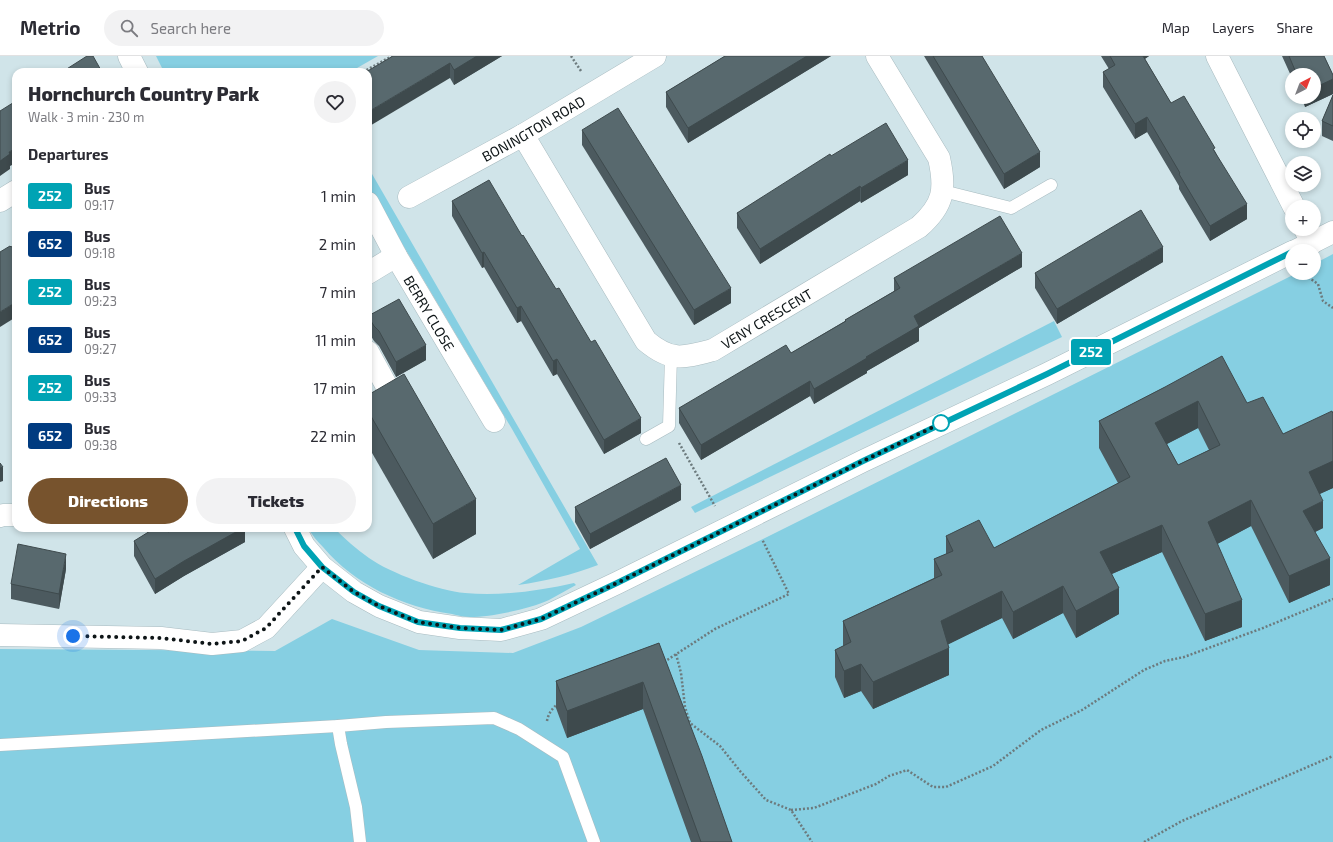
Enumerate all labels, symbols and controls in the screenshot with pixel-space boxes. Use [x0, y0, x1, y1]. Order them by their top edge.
search box [104, 10, 384, 46]
text: Metrio [20, 16, 80, 39]
icon: search [118, 17, 140, 39]
text: Search here [150, 19, 231, 37]
text: Map [1162, 19, 1190, 36]
text: Layers [1212, 19, 1254, 36]
text: Share [1276, 19, 1313, 36]
north arrow [1285, 68, 1321, 104]
map controls [1285, 68, 1321, 280]
button: heart [314, 81, 356, 123]
text: Hornchurch Country Park [28, 82, 259, 105]
street label: BONINGTON ROAD [479, 92, 588, 164]
text: Walk · 3 min · 230 m [28, 109, 144, 125]
button: locate [1285, 112, 1321, 148]
text: Departures [28, 145, 108, 163]
button: layers [1285, 156, 1321, 192]
text: Bus [84, 179, 110, 197]
text: 252 [38, 187, 62, 204]
text: 1 min [321, 187, 356, 205]
text: 09:17 [84, 197, 114, 213]
button: + [1285, 200, 1321, 236]
text: Bus [84, 227, 110, 245]
text: 652 [38, 235, 62, 252]
text: 2 min [319, 235, 356, 253]
button: − [1285, 244, 1321, 280]
text: 09:18 [84, 245, 115, 261]
street label: BERRY CLOSE [401, 272, 459, 354]
text: Bus [84, 275, 110, 293]
text: 252 [38, 283, 62, 300]
text: 7 min [319, 283, 356, 301]
street label: VENY CRESCENT [718, 284, 815, 352]
text: 09:23 [84, 293, 117, 309]
text: Bus [84, 323, 110, 341]
text: 652 [38, 331, 62, 348]
text: 11 min [315, 331, 356, 349]
line badge: 252 [1068, 339, 1114, 365]
text: 09:27 [84, 341, 116, 357]
text: 252 [1079, 343, 1103, 360]
text: Bus [84, 371, 110, 389]
text: 252 [38, 379, 62, 396]
text: 17 min [313, 379, 356, 397]
text: 09:33 [84, 389, 117, 405]
unlabelled marker [932, 414, 950, 432]
text: Bus [84, 419, 110, 437]
text: 652 [38, 427, 62, 444]
text: 22 min [310, 427, 356, 445]
text: 09:38 [84, 437, 117, 453]
button: Directions [28, 478, 188, 524]
button: Tickets [196, 478, 356, 524]
your location [63, 626, 83, 646]

